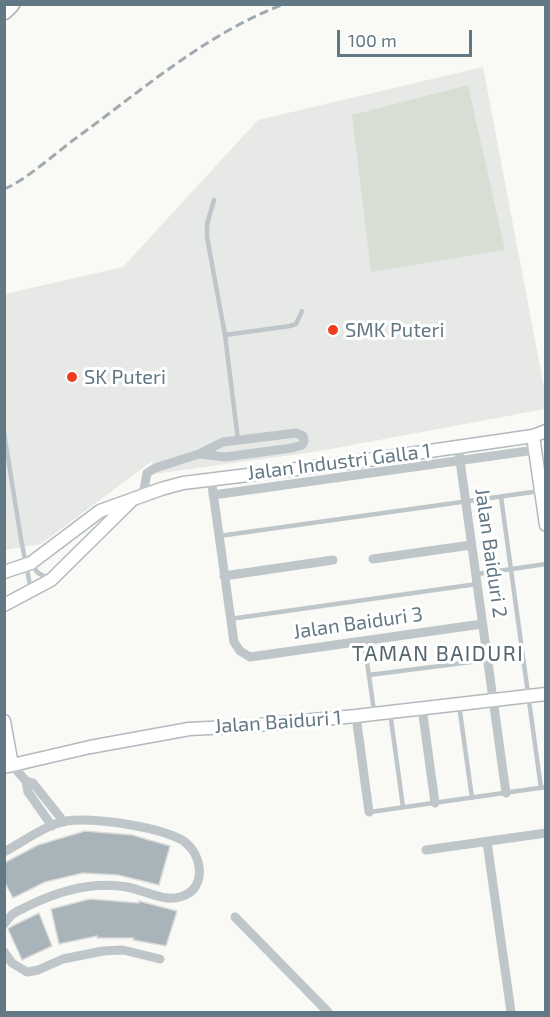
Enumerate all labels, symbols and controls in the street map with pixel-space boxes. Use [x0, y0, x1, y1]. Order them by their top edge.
scale bar [340, 18, 475, 56]
text: 100 m [348, 29, 397, 51]
place label: SMK Puteri [345, 318, 445, 342]
marker: SMK Puteri [326, 323, 340, 337]
place label: SK Puteri [84, 365, 166, 389]
marker: SK Puteri [65, 370, 79, 384]
street label: Jalan Industri Galla 1 [246, 439, 432, 485]
street label: Jalan Baiduri 2 [470, 487, 512, 619]
street label: Jalan Baiduri 3 [292, 602, 424, 644]
district label: TAMAN BAIDURI [352, 641, 524, 667]
street label: Jalan Baiduri 1 [214, 706, 342, 738]

